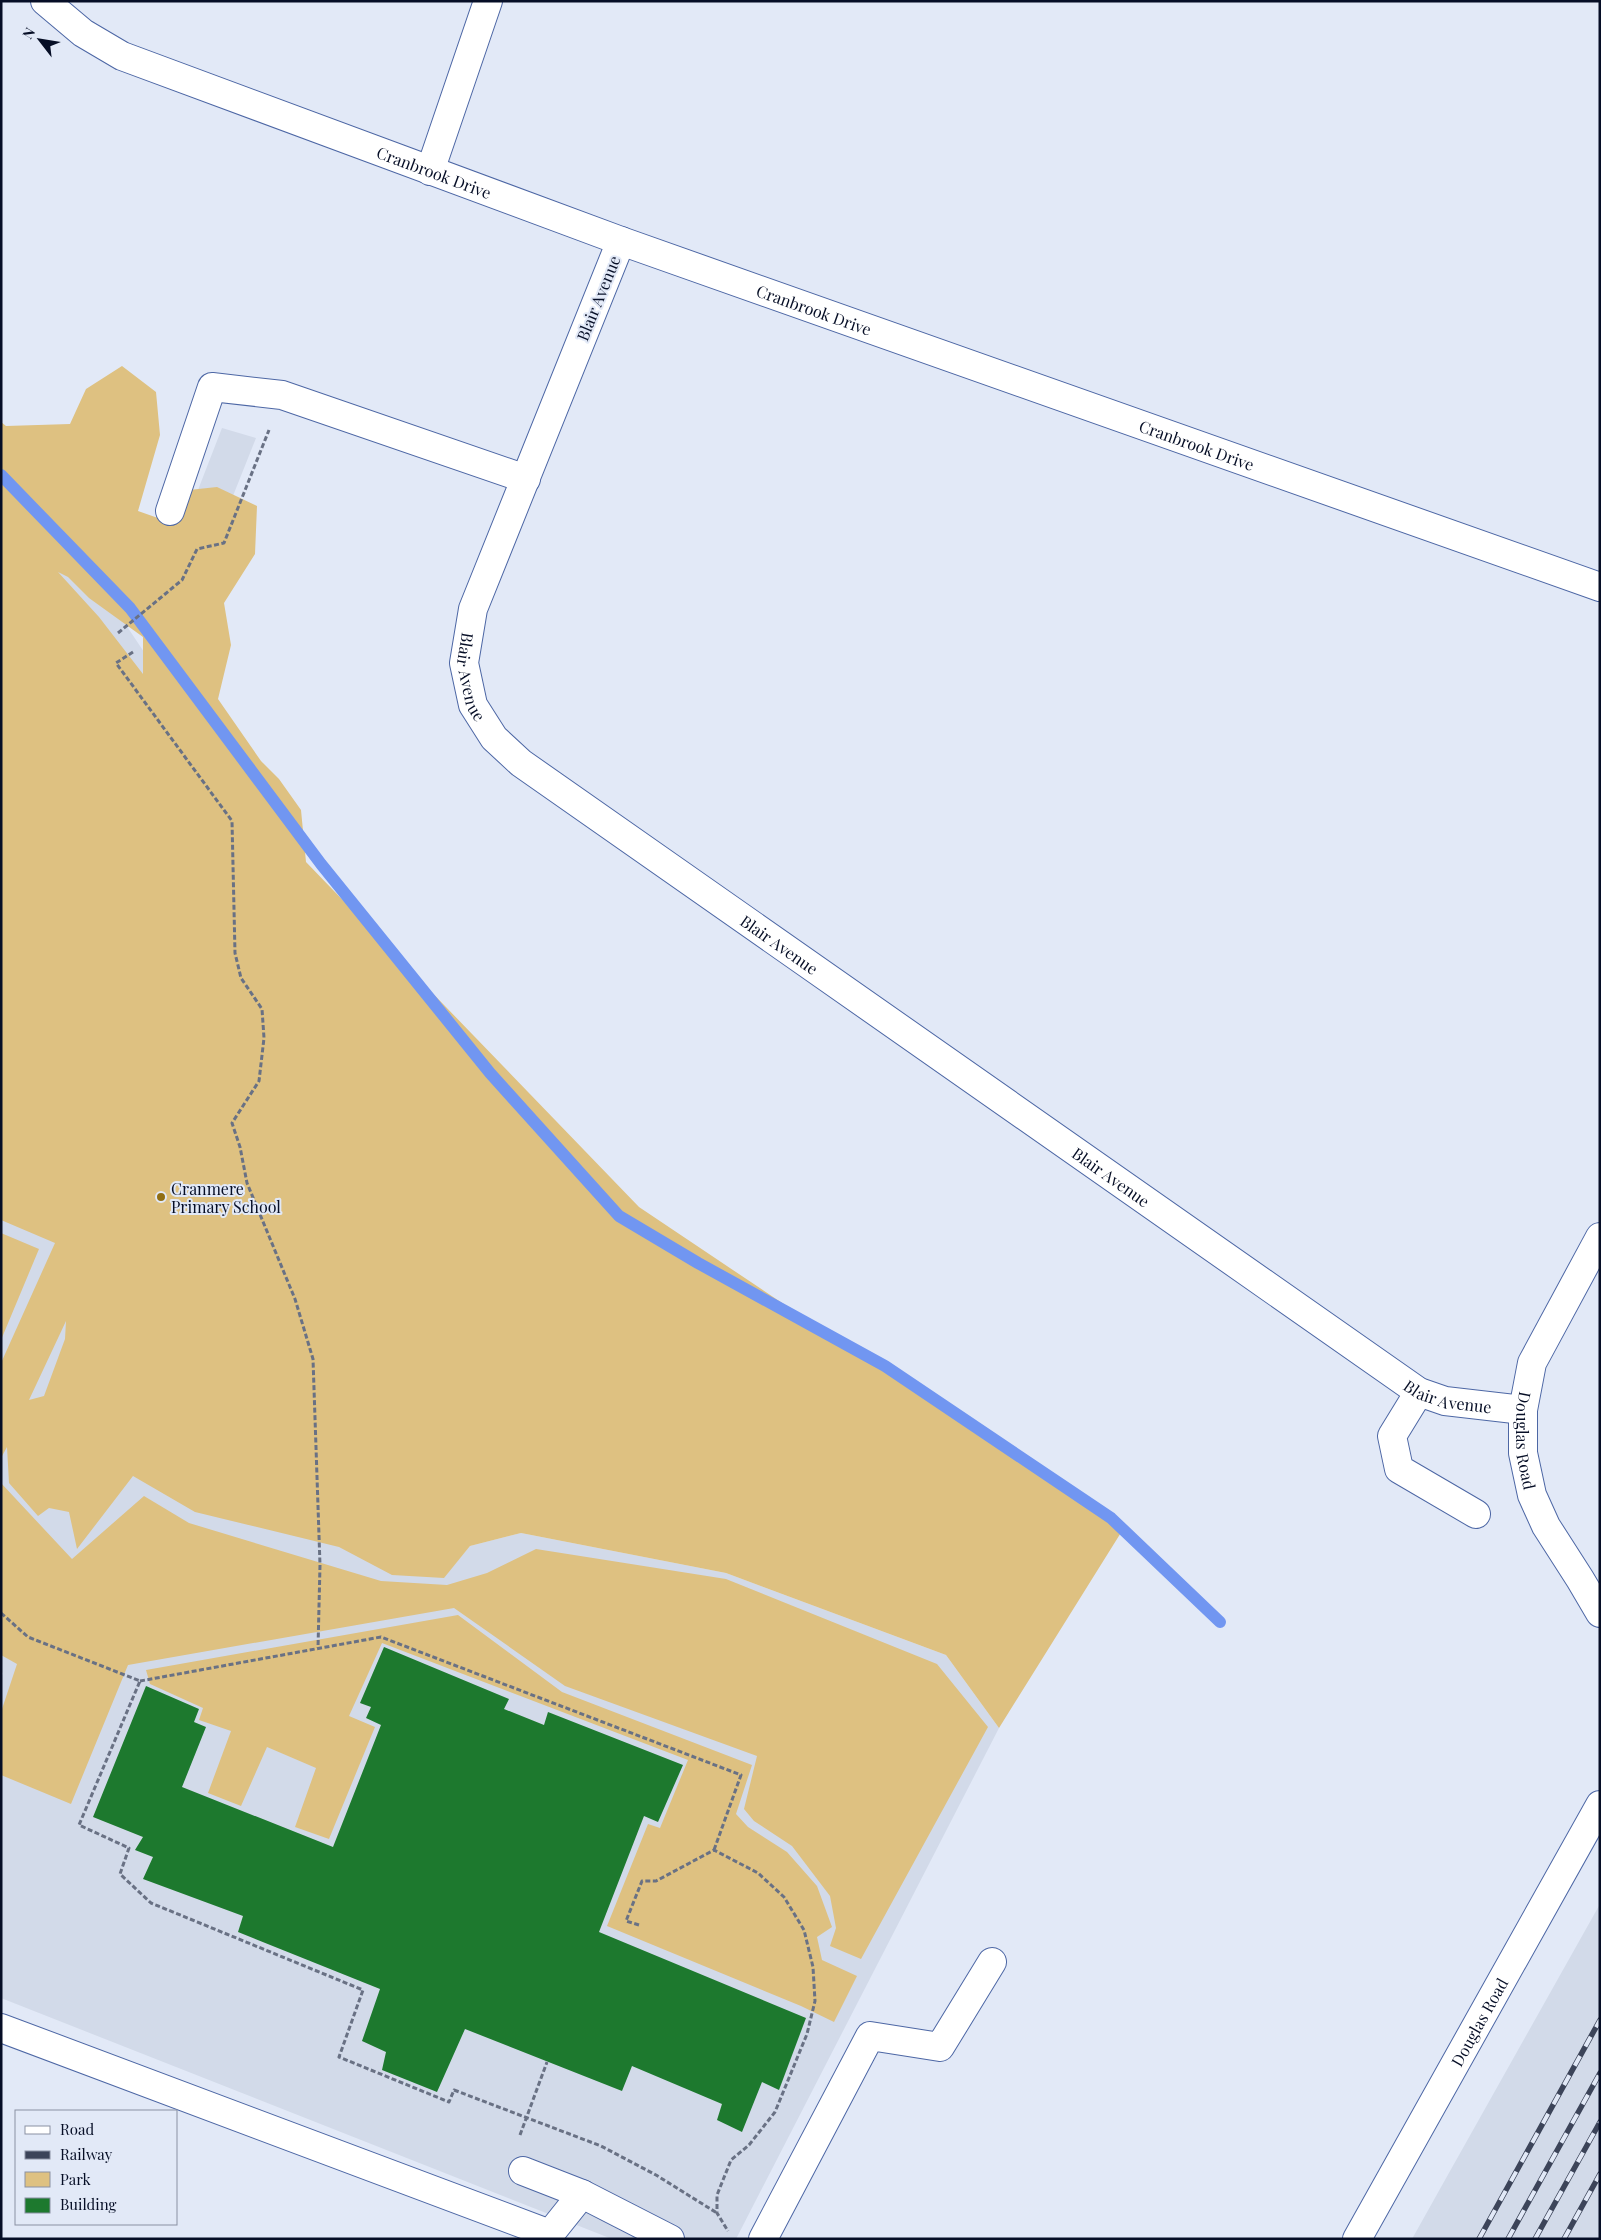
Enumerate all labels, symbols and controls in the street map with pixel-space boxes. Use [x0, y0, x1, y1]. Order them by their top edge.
north arrow [15, 15, 65, 65]
text: N [18, 24, 39, 42]
street label: Cranbrook Drive [374, 141, 495, 203]
street label: Blair Avenue [571, 252, 625, 344]
street label: Cranbrook Drive [754, 279, 875, 339]
street label: Cranbrook Drive [1137, 415, 1257, 475]
street label: Blair Avenue [453, 631, 491, 725]
street label: Blair Avenue [737, 910, 823, 979]
street label: Blair Avenue [1068, 1142, 1154, 1211]
place label: Cranmere Primary School [171, 1178, 281, 1217]
marker: Cranmere Primary School [155, 1191, 167, 1203]
street label: Blair Avenue [1400, 1374, 1493, 1417]
street label: Douglas Road [1512, 1390, 1541, 1491]
street label: Douglas Road [1445, 1974, 1512, 2070]
legend [15, 2110, 178, 2225]
text: Road [60, 2119, 94, 2139]
text: Railway [60, 2144, 113, 2164]
text: Park [60, 2169, 92, 2189]
text: Building [60, 2194, 117, 2214]

